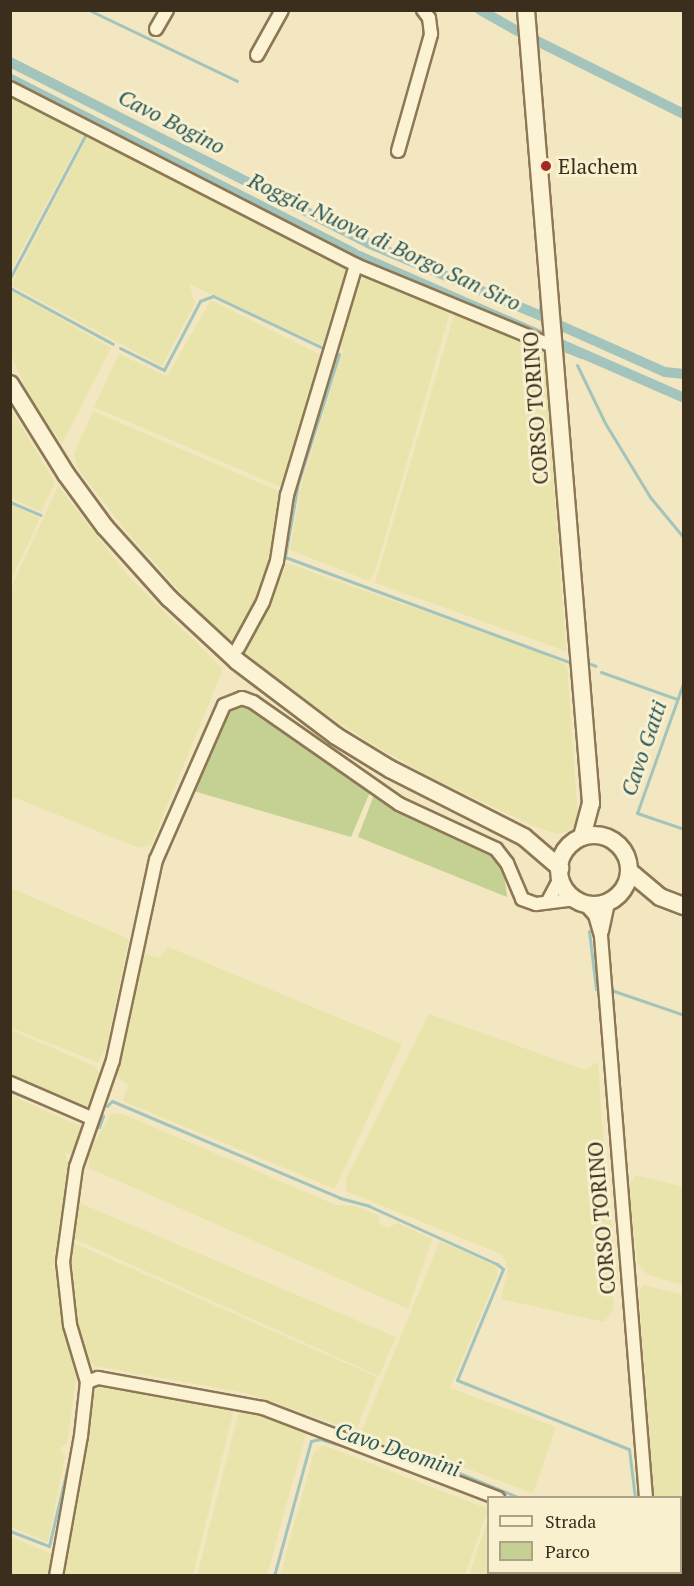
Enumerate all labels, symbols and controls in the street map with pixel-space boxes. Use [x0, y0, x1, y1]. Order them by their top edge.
water label: Cavo Bogino [114, 83, 230, 159]
place label: Elachem [558, 153, 638, 179]
marker: Elachem [539, 159, 553, 173]
water label: Roggia Nuova di Borgo San Siro [245, 166, 525, 316]
street label: CORSO TORINO [517, 331, 553, 485]
water label: Cavo Gatti [614, 697, 672, 799]
street label: CORSO TORINO [582, 1140, 620, 1296]
water label: Cavo Deomini [332, 1416, 464, 1482]
legend [487, 1496, 682, 1574]
text: Strada [545, 1509, 596, 1533]
text: Parco [545, 1539, 590, 1563]

